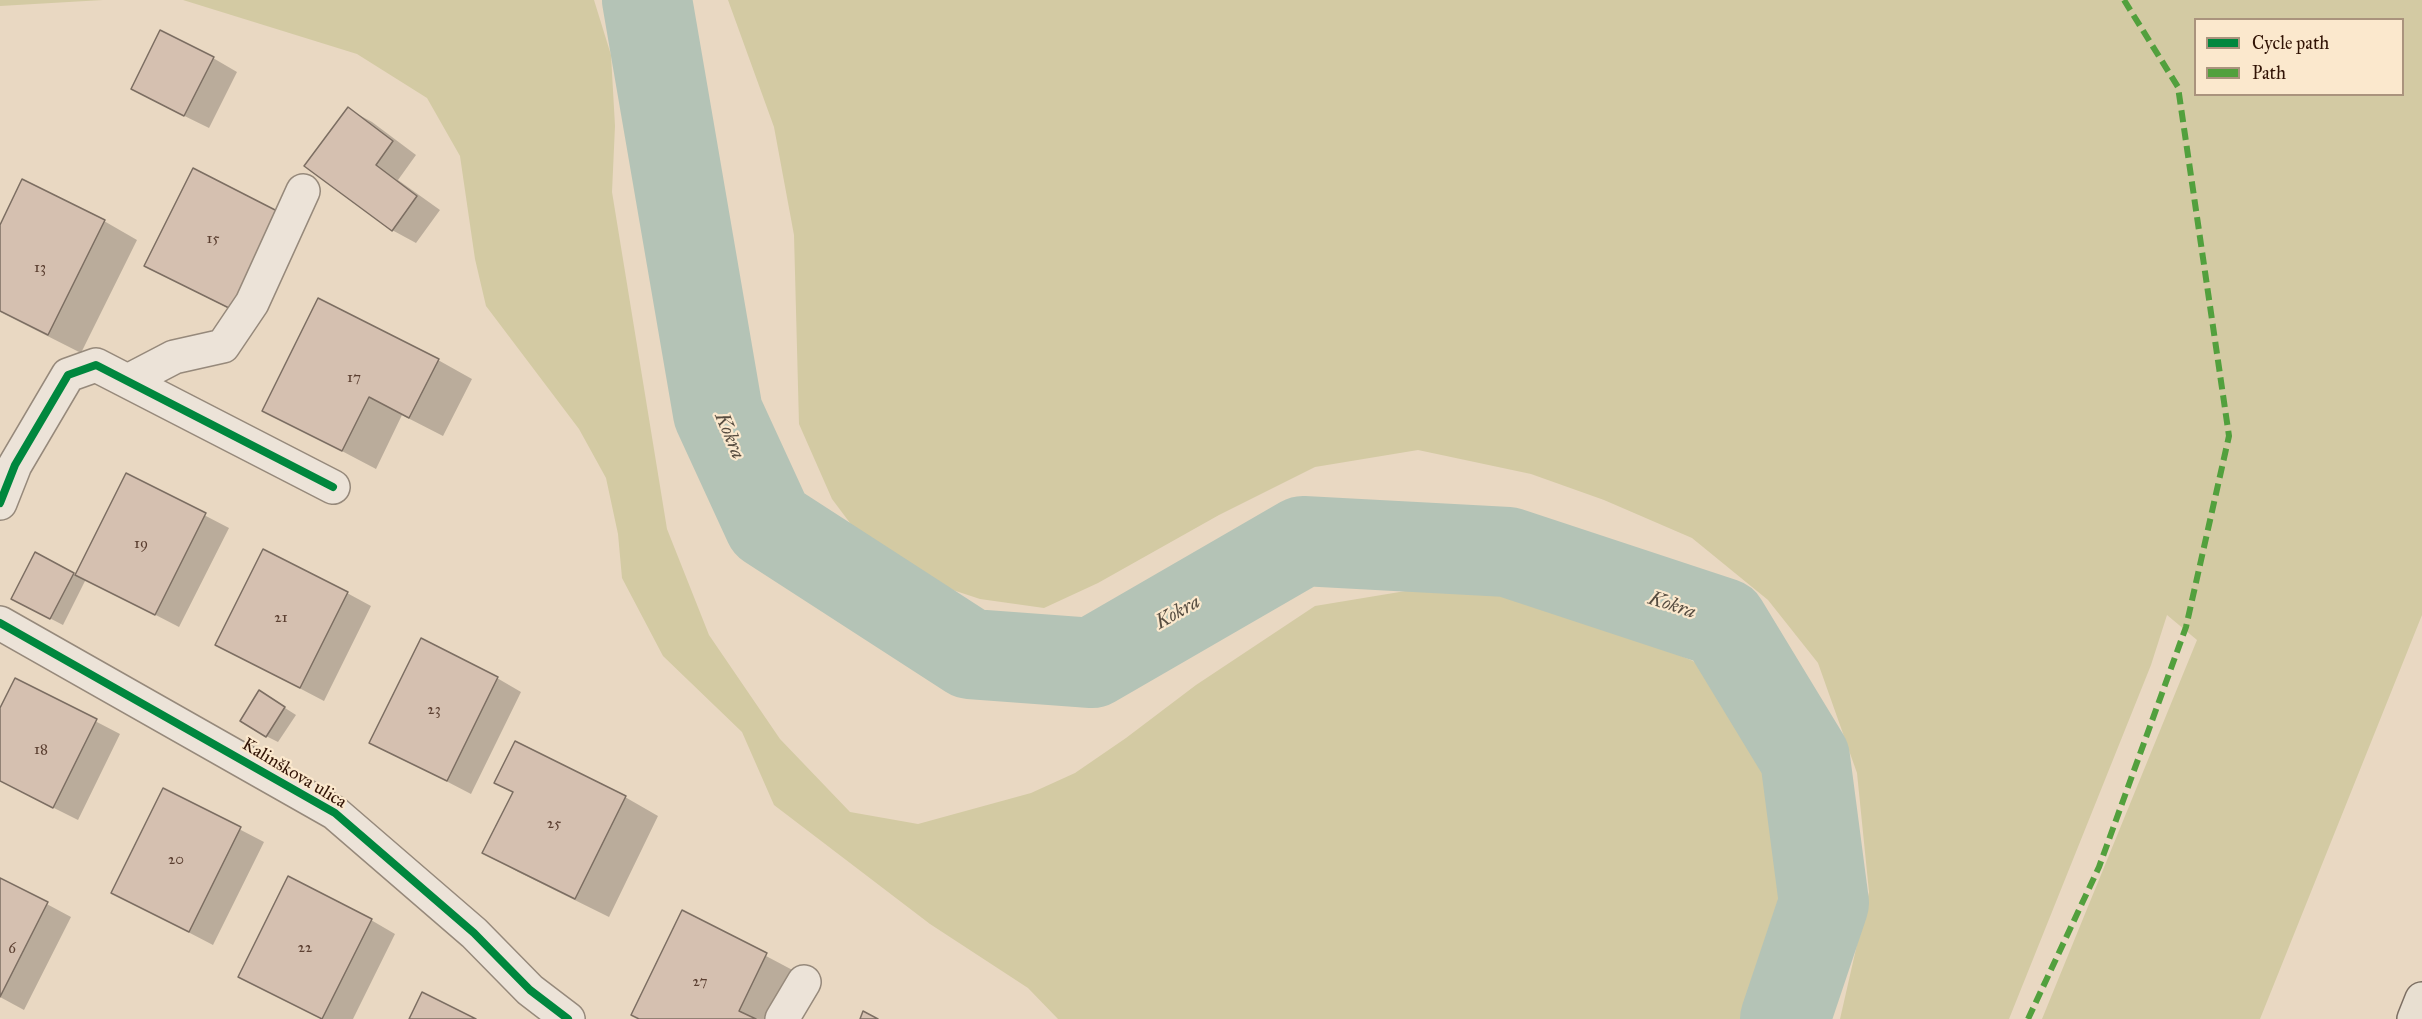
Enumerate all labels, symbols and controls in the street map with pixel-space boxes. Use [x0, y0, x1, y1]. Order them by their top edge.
legend [2194, 18, 2404, 96]
text: Cycle path [2252, 32, 2329, 54]
text: Path [2252, 62, 2286, 84]
house number: 15 [207, 230, 219, 248]
house number: 13 [34, 259, 46, 277]
house number: 17 [347, 369, 361, 387]
water label: Kokra [709, 409, 749, 463]
house number: 19 [134, 535, 148, 553]
water label: Kokra [1645, 587, 1699, 625]
water label: Kokra [1151, 591, 1205, 635]
house number: 21 [274, 609, 288, 627]
house number: 23 [427, 701, 441, 719]
street label: Kalinškova ulica [238, 734, 350, 814]
house number: 18 [34, 741, 48, 759]
house number: 25 [547, 815, 561, 833]
house number: 20 [168, 851, 184, 869]
house number: 22 [298, 939, 312, 957]
house number: 6 [8, 940, 16, 958]
house number: 27 [692, 973, 708, 991]

